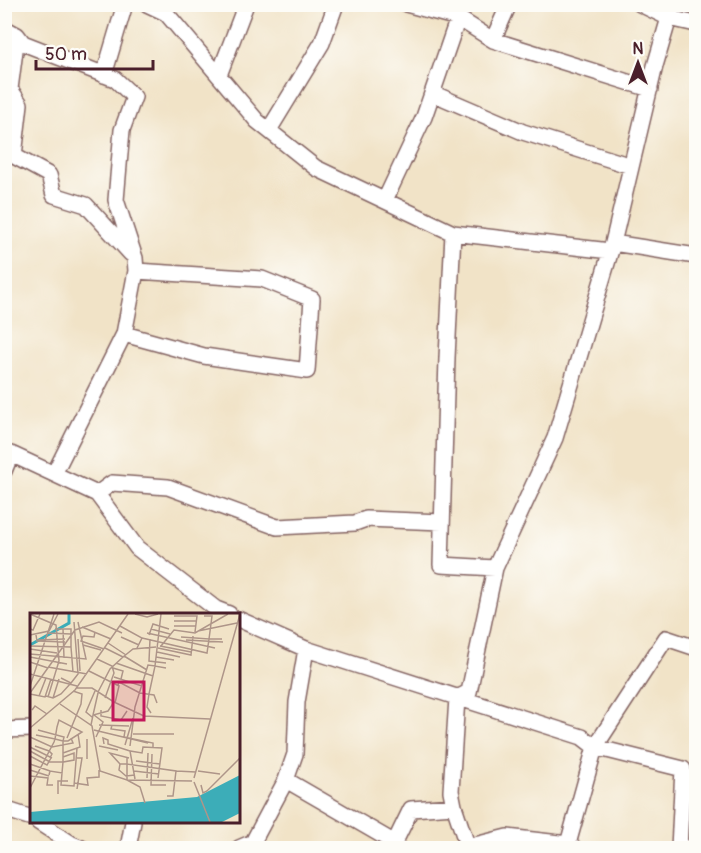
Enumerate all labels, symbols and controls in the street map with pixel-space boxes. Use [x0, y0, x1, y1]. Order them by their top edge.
scale bar [36, 33, 153, 71]
north arrow [608, 33, 668, 93]
text: N [633, 39, 644, 59]
text: 50 m [45, 43, 87, 66]
inset map [30, 613, 240, 823]

